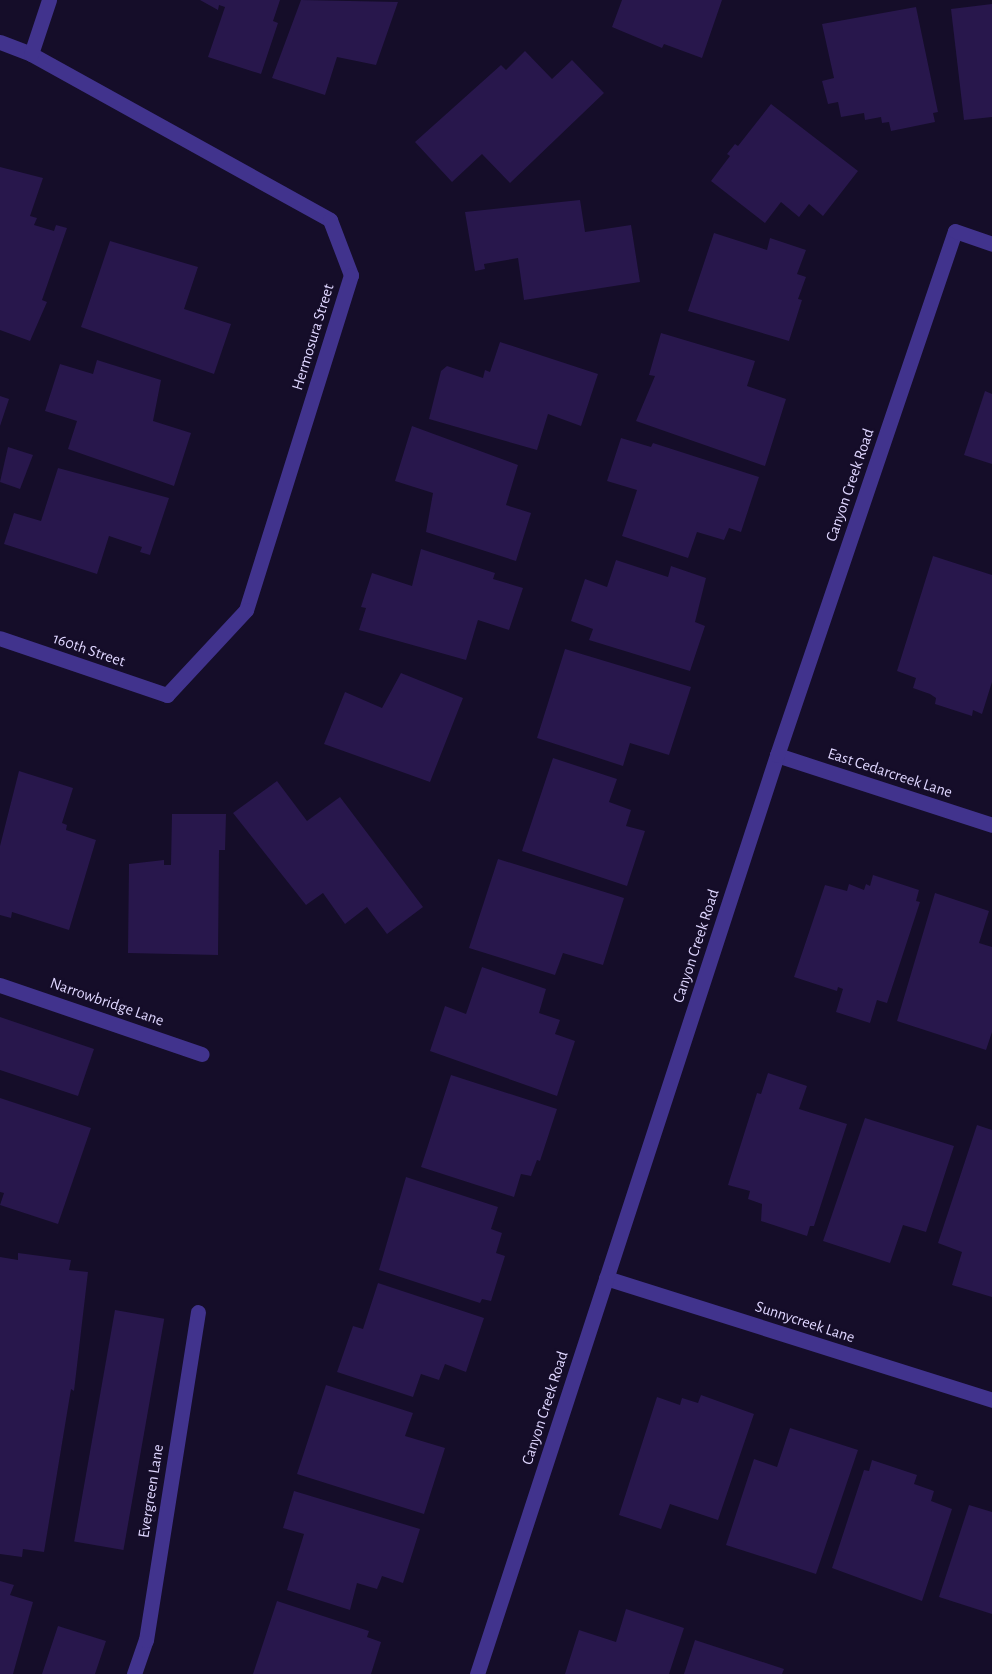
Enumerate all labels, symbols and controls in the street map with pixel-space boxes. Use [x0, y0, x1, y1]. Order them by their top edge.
street label: Hermosura Street [288, 281, 338, 393]
street label: Canyon Creek Road [822, 426, 878, 544]
street label: 160th Street [50, 629, 128, 671]
street label: East Cedarcreek Lane [825, 744, 955, 802]
street label: Canyon Creek Road [669, 887, 723, 1005]
street label: Narrowbridge Lane [47, 974, 167, 1030]
street label: Sunnycreek Lane [753, 1297, 857, 1347]
street label: Canyon Creek Road [518, 1349, 572, 1467]
street label: Evergreen Lane [134, 1443, 168, 1539]

